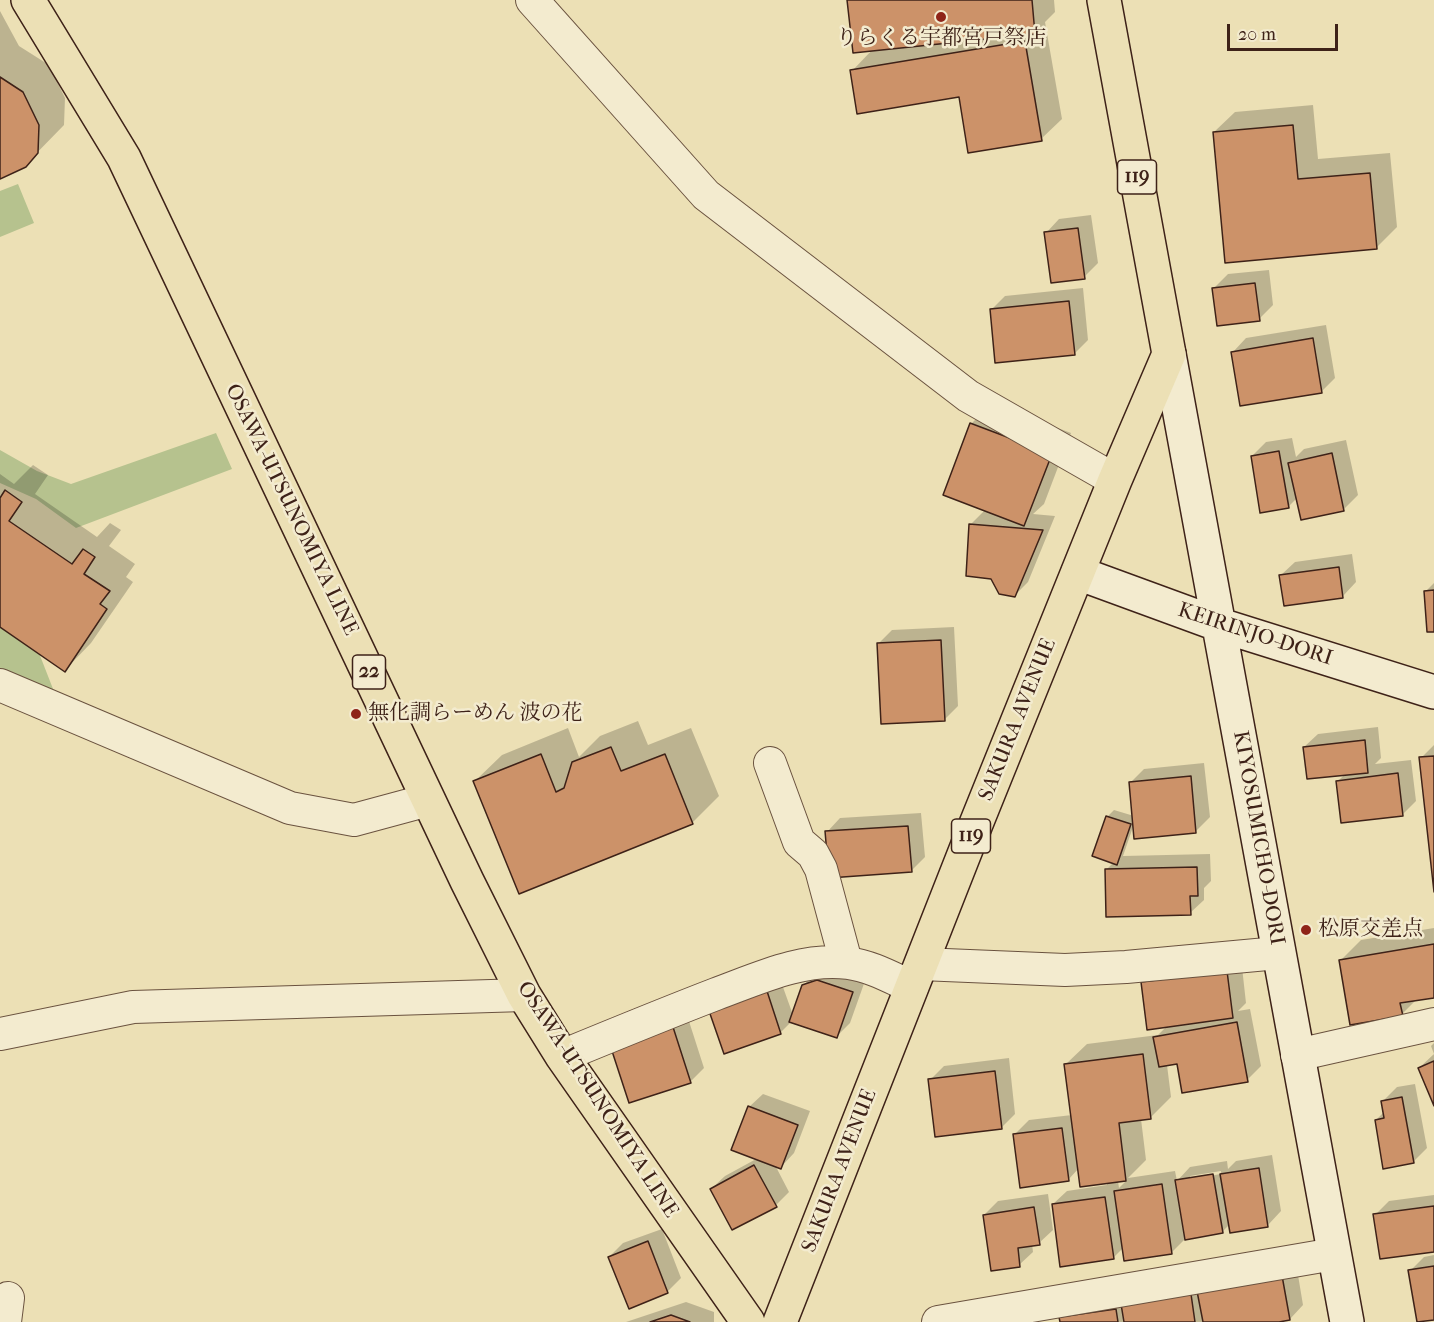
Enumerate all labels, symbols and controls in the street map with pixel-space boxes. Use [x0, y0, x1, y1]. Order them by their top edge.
marker: りらくる宇都宮戸祭店 [934, 10, 948, 24]
scale bar [1230, 12, 1341, 50]
text: 20 m [1238, 24, 1276, 45]
place label: りらくる宇都宮戸祭店 [836, 26, 1046, 52]
road number: 119 [1118, 160, 1156, 194]
street label: OSAWA-UTSUNOMIYA LINE [219, 380, 363, 640]
street label: KEIRINJO-DORI [1174, 598, 1336, 672]
street label: SAKURA AVENUE [974, 635, 1062, 805]
road number: 22 [352, 655, 386, 689]
place label: 無化調らーめん 波の花 [368, 701, 583, 727]
marker: 無化調らーめん 波の花 [349, 707, 363, 721]
street label: KIYOSUMICHO-DORI [1227, 729, 1289, 947]
road number: 119 [952, 819, 990, 853]
place label: 松原交差点 [1318, 917, 1423, 943]
marker: 松原交差点 [1299, 923, 1313, 937]
street label: OSAWA-UTSUNOMIYA LINE [511, 977, 683, 1223]
street label: SAKURA AVENUE [797, 1086, 883, 1256]

